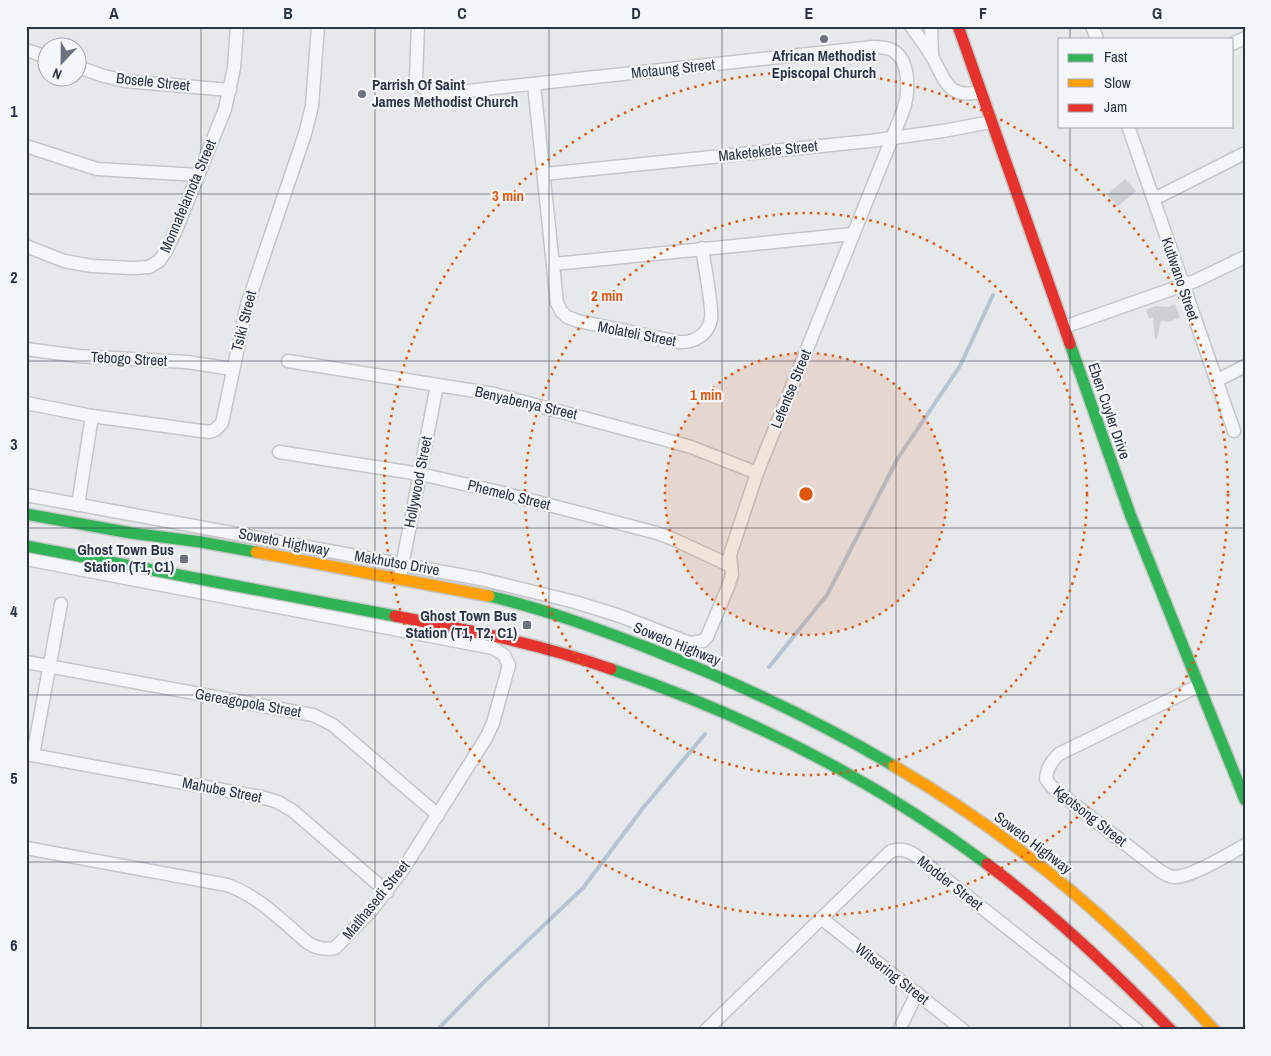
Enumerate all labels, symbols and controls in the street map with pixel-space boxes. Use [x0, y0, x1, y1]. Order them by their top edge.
text: A [109, 2, 119, 24]
text: B [283, 2, 293, 24]
text: C [457, 2, 467, 24]
text: D [631, 2, 641, 24]
text: E [805, 2, 814, 24]
text: F [979, 2, 987, 24]
text: G [1152, 2, 1162, 24]
marker: African Methodist Episcopal Church [818, 33, 830, 45]
north arrow [38, 38, 88, 88]
legend [1058, 38, 1234, 128]
place label: African Methodist Episcopal Church [772, 45, 876, 83]
text: Fast [1104, 46, 1128, 67]
street label: Motaung Street [630, 54, 716, 83]
text: N [50, 64, 64, 84]
street label: Bosele Street [115, 67, 191, 96]
text: Slow [1104, 72, 1131, 93]
place label: Parrish Of Saint James Methodist Church [372, 74, 518, 112]
marker: Parrish Of Saint James Methodist Church [356, 88, 368, 100]
text: Jam [1104, 96, 1127, 117]
text: 1 [10, 100, 18, 122]
street label: Monnafelamota Street [154, 135, 221, 256]
street label: Maketekete Street [717, 135, 819, 166]
text: 3 min [492, 185, 524, 206]
street label: Kutlwano Street [1156, 234, 1205, 324]
text: 2 [10, 266, 18, 288]
text: 2 min [591, 285, 623, 306]
street label: Tsiki Street [226, 288, 261, 353]
street label: Molateli Street [596, 316, 679, 351]
street label: Tebogo Street [90, 346, 168, 371]
street label: Lefentse Street [765, 346, 816, 431]
street label: Eben Cuyler Drive [1083, 360, 1136, 462]
street label: Benyabenya Street [473, 381, 580, 425]
text: 1 min [690, 384, 722, 405]
text: 3 [10, 433, 18, 455]
street label: Hollywood Street [398, 434, 437, 530]
street label: Phemelo Street [465, 474, 553, 515]
centre of rings [797, 485, 815, 503]
street label: Soweto Highway [237, 522, 332, 561]
place label: Ghost Town Bus Station (T1, C1) [77, 539, 174, 577]
street label: Makhutso Drive [353, 545, 441, 580]
marker: Ghost Town Bus Station (T1, C1) [178, 553, 190, 565]
text: 4 [10, 600, 18, 622]
place label: Ghost Town Bus Station (T1, T2, C1) [406, 605, 517, 643]
street label: Soweto Highway [630, 617, 725, 671]
marker: Ghost Town Bus Station (T1, T2, C1) [521, 619, 533, 631]
street label: Gereagopola Street [193, 683, 303, 722]
text: 5 [10, 767, 18, 789]
street label: Mahube Street [180, 772, 264, 808]
street label: Kgotsong Street [1049, 780, 1132, 851]
street label: Soweto Highway [990, 806, 1077, 879]
street label: Modder Street [913, 850, 988, 915]
street label: Matlhasedi Street [337, 855, 414, 944]
text: 6 [10, 934, 18, 956]
street label: Witsering Street [851, 938, 934, 1010]

